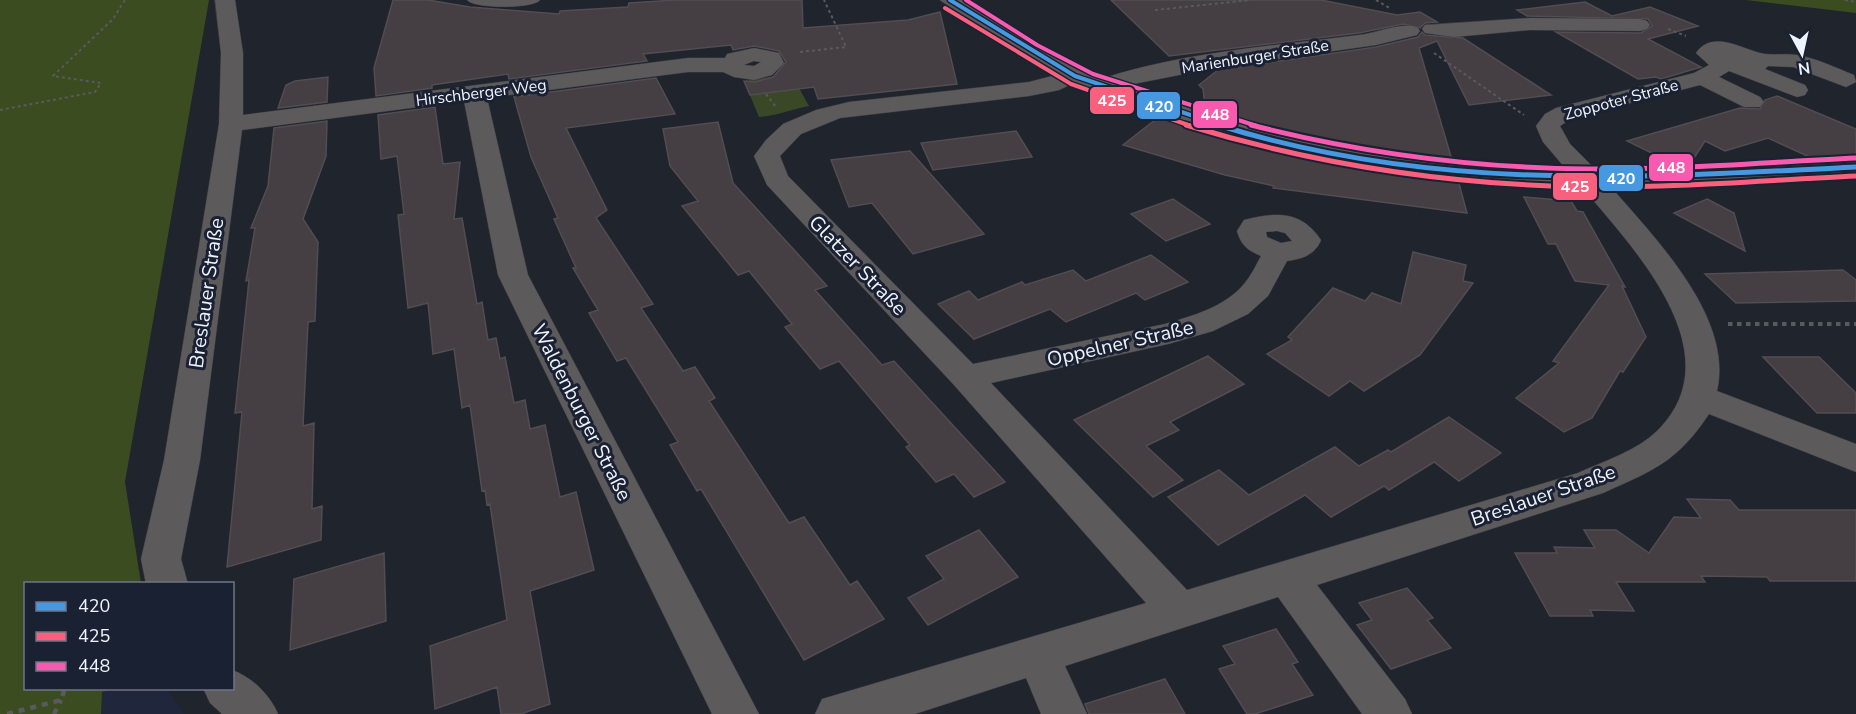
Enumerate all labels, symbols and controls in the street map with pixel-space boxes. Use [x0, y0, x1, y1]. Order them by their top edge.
north arrow [1772, 24, 1832, 84]
street label: Marienburger Straße [1180, 34, 1330, 79]
text: N [1796, 56, 1811, 80]
street label: Hirschberger Weg [415, 74, 548, 112]
street label: Zoppoter Straße [1562, 74, 1681, 126]
line badge: 425 [1089, 86, 1135, 115]
text: 425 [1098, 90, 1126, 112]
line badge: 420 [1136, 91, 1181, 120]
text: 420 [1145, 96, 1173, 118]
line badge: 448 [1192, 100, 1238, 129]
text: 448 [1201, 104, 1229, 126]
line badge: 448 [1648, 153, 1694, 182]
text: 448 [1657, 157, 1685, 179]
line badge: 420 [1598, 164, 1644, 192]
text: 420 [1607, 168, 1635, 190]
line badge: 425 [1552, 172, 1598, 201]
text: 425 [1561, 176, 1589, 198]
street label: Glatzer Straße [803, 209, 912, 321]
street label: Breslauer Straße [183, 216, 230, 370]
street label: Oppelner Straße [1044, 314, 1196, 373]
street label: Waldenburger Straße [525, 319, 638, 505]
street label: Breslauer Straße [1467, 458, 1619, 533]
legend [24, 582, 234, 690]
text: 420 [78, 594, 110, 618]
text: 425 [78, 624, 110, 648]
text: 448 [78, 654, 110, 678]

